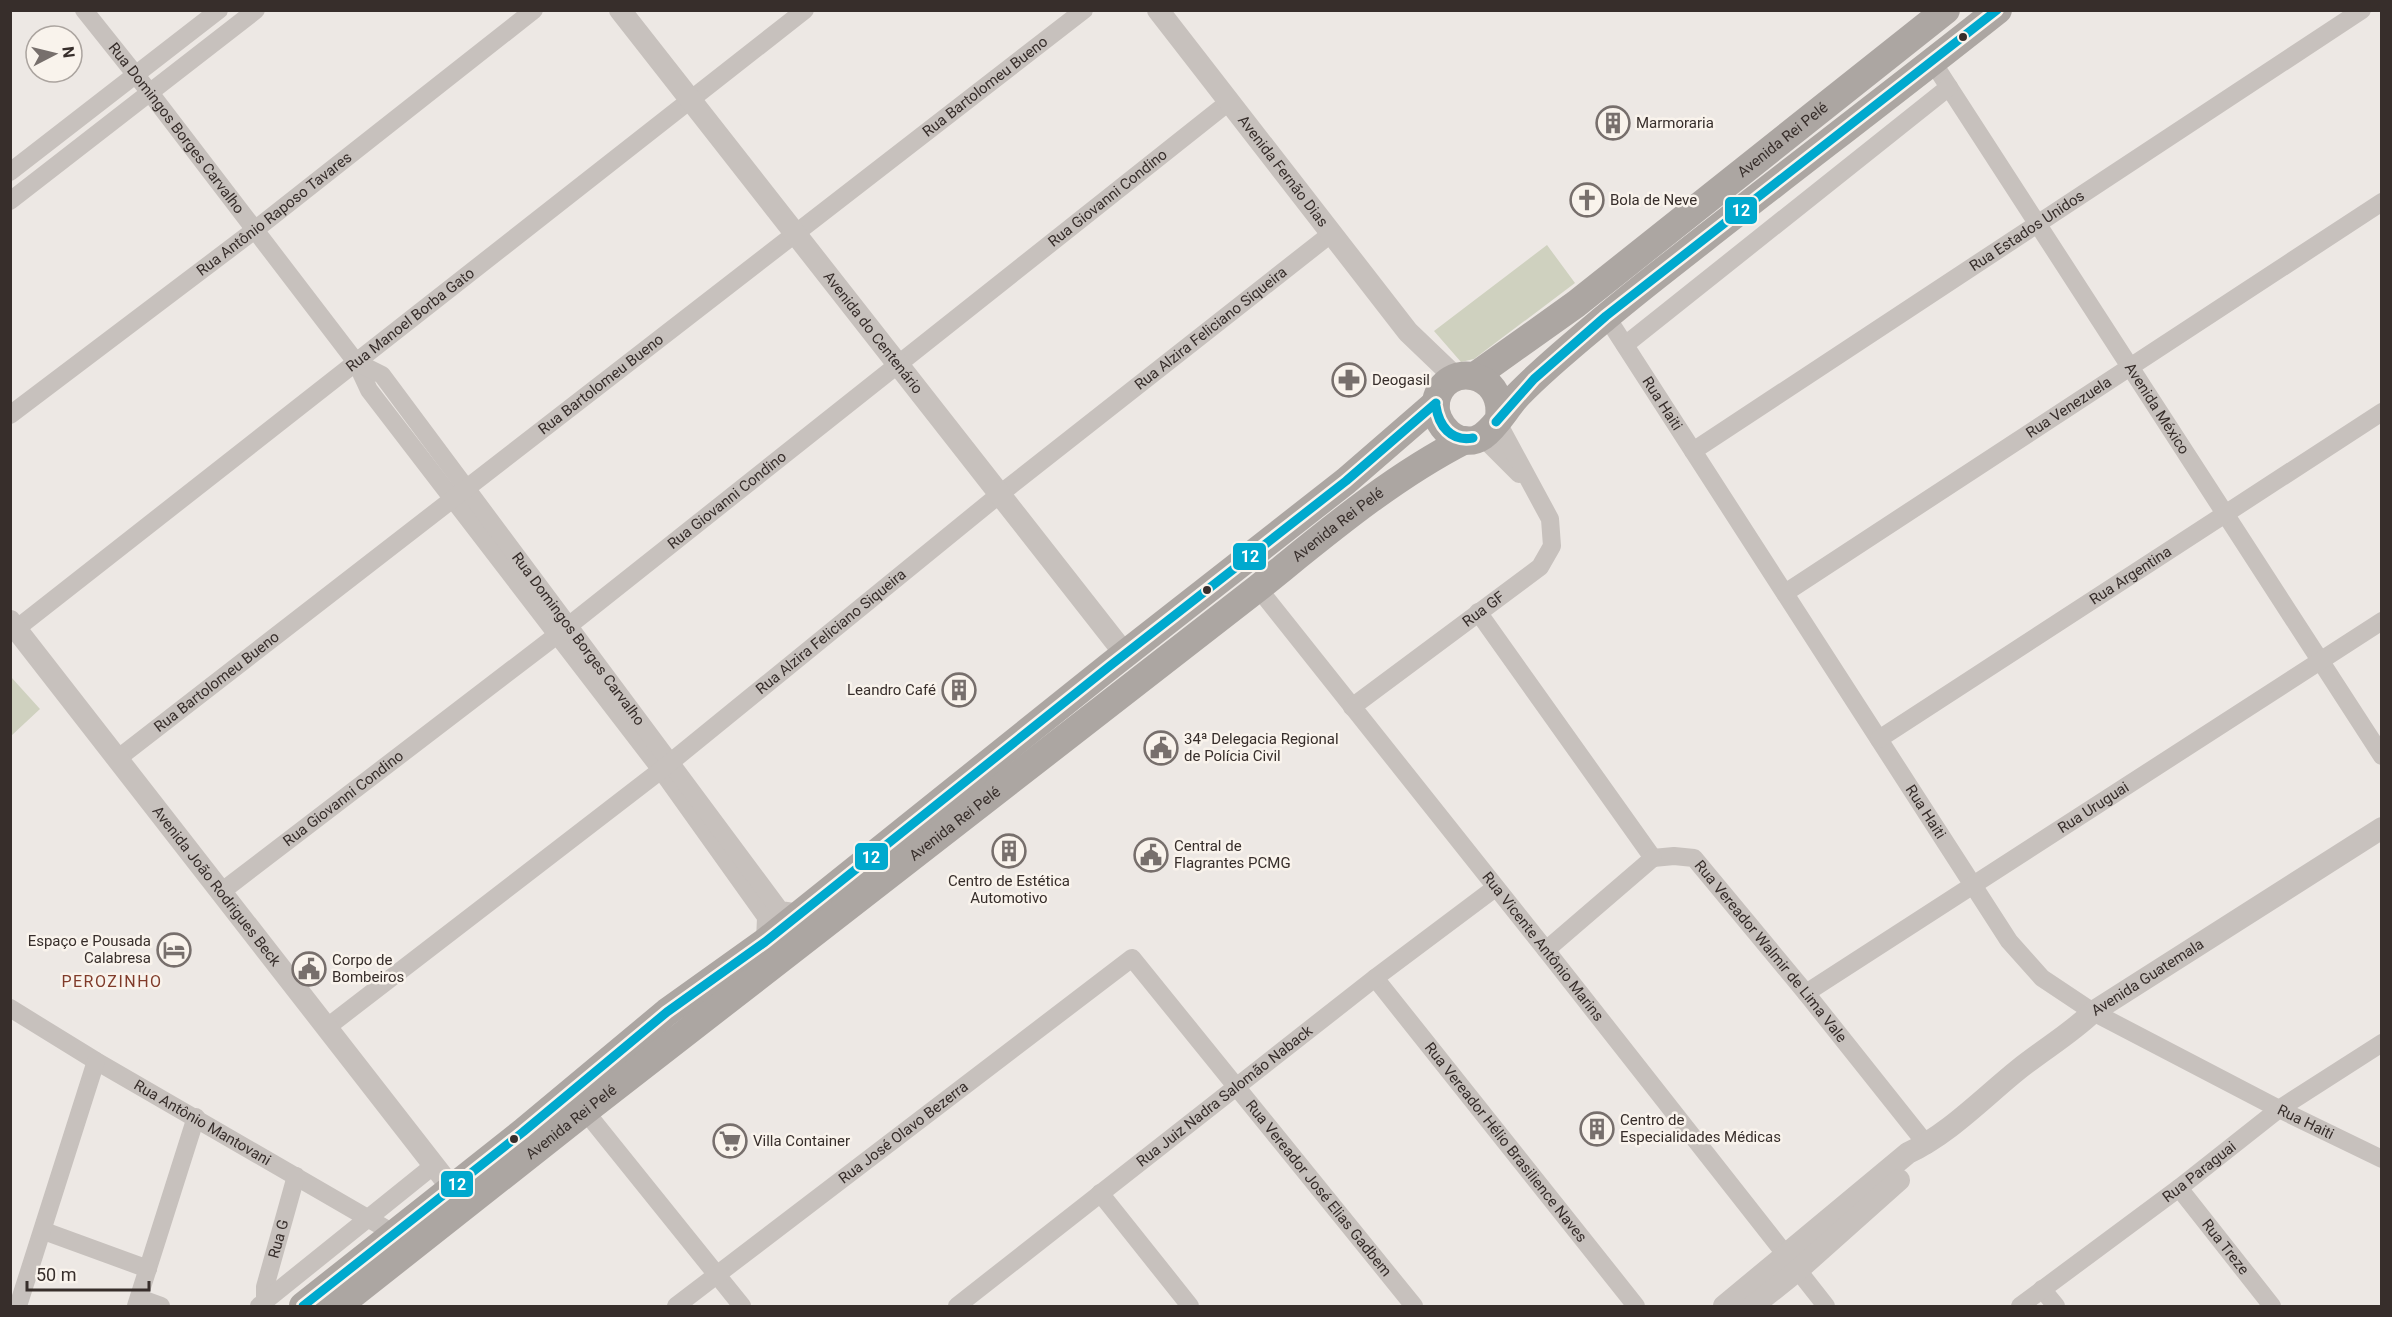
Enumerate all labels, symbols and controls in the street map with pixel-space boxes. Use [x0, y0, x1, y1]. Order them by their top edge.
north arrow [24, 24, 84, 84]
unlabelled marker [1957, 31, 1969, 43]
street label: Rua Bartolomeu Bueno [919, 32, 1051, 141]
street label: Rua Domingos Borges Carvalho [105, 39, 248, 217]
text: N [58, 45, 79, 59]
street label: Avenida Rei Pelé [1734, 98, 1832, 181]
building icon: Marmoraria [1595, 105, 1631, 141]
street label: Avenida Fernão Dias [1234, 112, 1332, 230]
place label: Marmoraria [1636, 114, 1714, 132]
street label: Rua Giovanni Condino [1045, 145, 1171, 251]
street label: Rua Antônio Raposo Tavares [193, 148, 355, 280]
church icon: Bola de Neve [1569, 182, 1605, 218]
street label: Rua Estados Unidos [1966, 187, 2088, 275]
place label: Bola de Neve [1610, 191, 1697, 209]
line badge: 12 [1724, 196, 1758, 225]
text: 12 [1732, 201, 1750, 220]
street label: Rua Alzira Feliciano Siqueira [1131, 263, 1290, 394]
street label: Rua Manoel Borba Gato [342, 264, 478, 376]
street label: Avenida do Centenário [820, 268, 926, 397]
street label: Rua Bartolomeu Bueno [535, 330, 667, 438]
street label: Avenida México [2121, 359, 2193, 458]
pharmacy icon: Deogasil [1331, 362, 1367, 398]
place label: Deogasil [1372, 371, 1430, 389]
street label: Rua Haiti [1638, 373, 1686, 434]
street label: Rua Venezuela [2022, 373, 2115, 442]
street label: Rua Giovanni Condino [664, 447, 790, 553]
street label: Avenida Rei Pelé [1289, 484, 1387, 566]
line badge: 12 [1232, 542, 1267, 571]
street label: Rua Argentina [2086, 542, 2175, 609]
text: 12 [1241, 547, 1259, 566]
street label: Rua Domingos Borges Carvalho [508, 549, 649, 729]
street label: Rua Alzira Feliciano Siqueira [752, 565, 910, 698]
unlabelled marker [1201, 584, 1213, 596]
street label: Rua GF [1459, 588, 1508, 631]
street label: Rua Bartolomeu Bueno [150, 628, 283, 736]
building icon: Leandro Café [941, 672, 977, 708]
place label: Leandro Café [847, 681, 936, 699]
public building icon: 34ª Delegacia Regional de Polícia Civil [1143, 730, 1179, 766]
place label: 34ª Delegacia Regional de Polícia Civil [1184, 730, 1339, 765]
street label: Rua Giovanni Condino [280, 747, 407, 850]
street label: Rua Uruguai [2054, 778, 2132, 837]
street label: Rua Haiti [1902, 782, 1950, 842]
street label: Avenida Rei Pelé [906, 783, 1004, 865]
street label: Avenida João Rodrigues Beck [148, 802, 285, 970]
building icon: Centro de Estética Automotivo [991, 833, 1027, 869]
public building icon: Central de Flagrantes PCMG [1133, 837, 1169, 873]
place label: Central de Flagrantes PCMG [1174, 837, 1291, 872]
line badge: 12 [854, 842, 889, 871]
text: 12 [862, 848, 880, 867]
street label: Rua Vereador Walmir de Lima Vale [1691, 857, 1851, 1046]
street label: Rua Vicente Antônio Marins [1478, 868, 1607, 1025]
place label: Centro de Estética Automotivo [948, 872, 1070, 907]
place label: Espaço e Pousada Calabresa [28, 932, 151, 967]
hotel icon: Espaço e Pousada Calabresa [156, 932, 192, 968]
street label: Avenida Guatemala [2088, 935, 2207, 1020]
public building icon: Corpo de Bombeiros [291, 951, 327, 987]
place label: Corpo de Bombeiros [332, 951, 404, 986]
district label: PEROZINHO [61, 972, 163, 991]
street label: Rua Juiz Nadra Salomão Naback [1133, 1021, 1316, 1171]
street label: Rua Vereador Hélio Brasilience Naves [1421, 1039, 1591, 1246]
street label: Rua Antônio Mantovani [131, 1076, 274, 1169]
street label: Rua José Olavo Bezerra [835, 1077, 972, 1188]
street label: Avenida Rei Pelé [522, 1081, 620, 1163]
street label: Rua Vereador José Elias Gadbem [1242, 1096, 1395, 1280]
street label: Rua Haiti [2275, 1101, 2337, 1143]
building icon: Centro de Especialidades Médicas [1579, 1111, 1615, 1147]
place label: Centro de Especialidades Médicas [1620, 1111, 1781, 1146]
supermarket icon: Villa Container [712, 1123, 748, 1159]
place label: Villa Container [753, 1132, 850, 1150]
unlabelled marker [508, 1133, 520, 1145]
street label: Rua Paraguai [2159, 1137, 2240, 1206]
line badge: 12 [440, 1170, 474, 1198]
text: 12 [448, 1175, 466, 1194]
street label: Rua Treze [2198, 1216, 2253, 1278]
street label: Rua G [264, 1217, 292, 1260]
scale bar [27, 1254, 148, 1292]
text: 50 m [36, 1264, 76, 1285]

